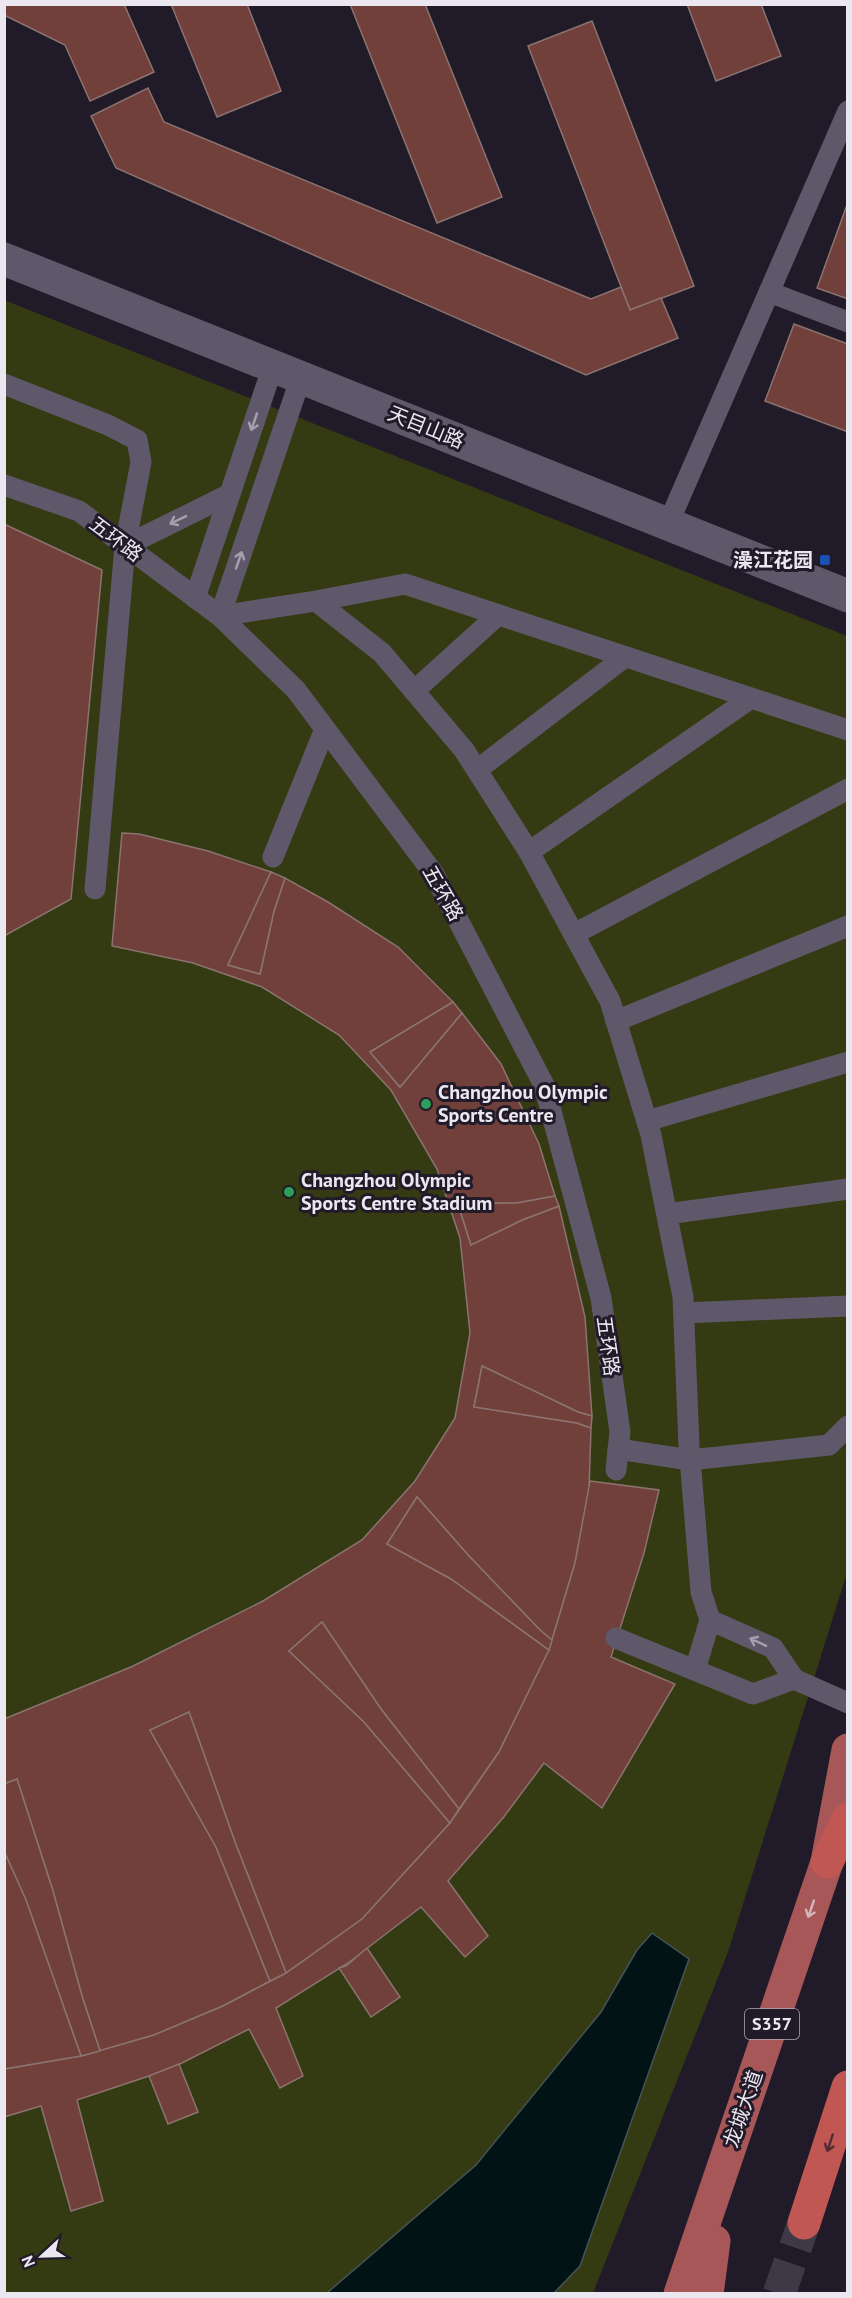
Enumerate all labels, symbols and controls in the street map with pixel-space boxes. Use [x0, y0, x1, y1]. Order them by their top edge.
street label: 天目山路 [384, 400, 468, 454]
one-way arrow [248, 412, 259, 431]
street label: 五环路 [84, 511, 148, 567]
one-way arrow [169, 514, 187, 526]
place label: 澡江花园 [733, 547, 813, 573]
one-way arrow [234, 551, 245, 570]
marker: 澡江花园 [818, 553, 832, 567]
street label: 五环路 [417, 861, 469, 925]
place label: Changzhou Olympic Sports Centre [438, 1079, 608, 1128]
marker: Changzhou Olympic Sports Centre [419, 1097, 433, 1111]
place label: Changzhou Olympic Sports Centre Stadium [301, 1167, 492, 1216]
marker: Changzhou Olympic Sports Centre Stadium [282, 1185, 296, 1199]
street label: 五环路 [591, 1314, 625, 1378]
one-way arrow [750, 1635, 768, 1647]
one-way arrow [805, 1899, 816, 1918]
road number: S357 [745, 2009, 799, 2039]
street label: 龙城大道 [718, 2067, 768, 2151]
one-way arrow [823, 2133, 834, 2152]
north arrow [12, 2226, 72, 2286]
text: N [17, 2253, 39, 2270]

